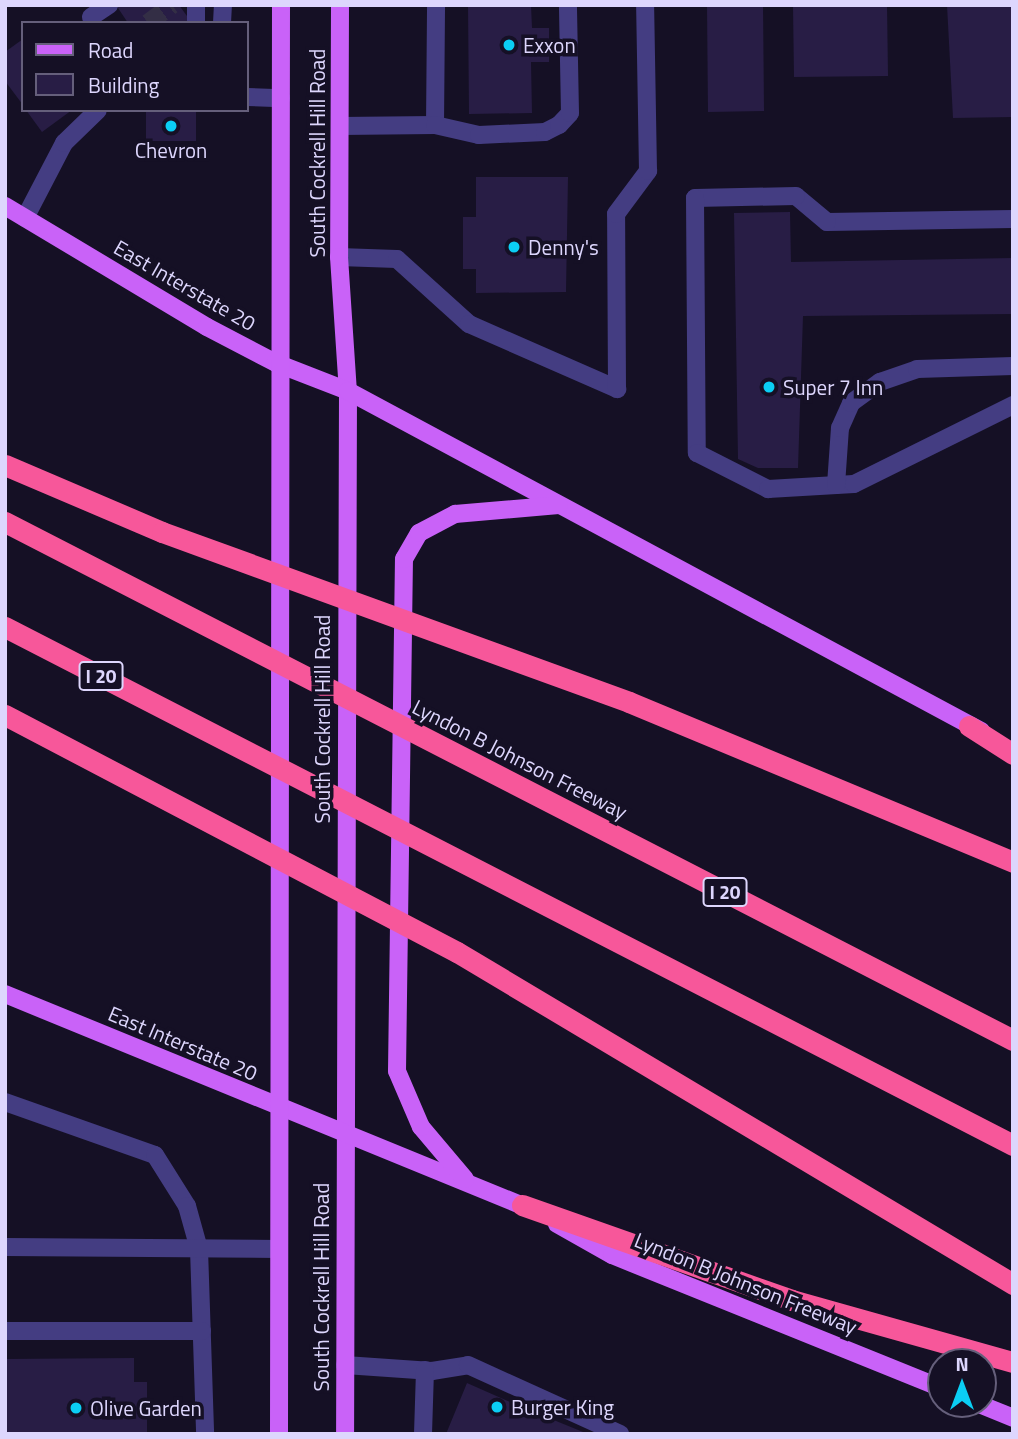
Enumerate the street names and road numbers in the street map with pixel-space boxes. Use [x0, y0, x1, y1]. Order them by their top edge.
street label: South Cockrell Hill Road [304, 49, 330, 257]
street label: East Interstate 20 [110, 234, 260, 336]
street label: South Cockrell Hill Road [309, 615, 335, 823]
road number: I 20 [78, 660, 124, 692]
street label: Lyndon B Johnson Freeway [408, 694, 632, 824]
road number: I 20 [702, 876, 748, 908]
street label: East Interstate 20 [105, 1000, 261, 1086]
street label: South Cockrell Hill Road [308, 1183, 334, 1391]
street label: Lyndon B Johnson Freeway [631, 1227, 861, 1339]

